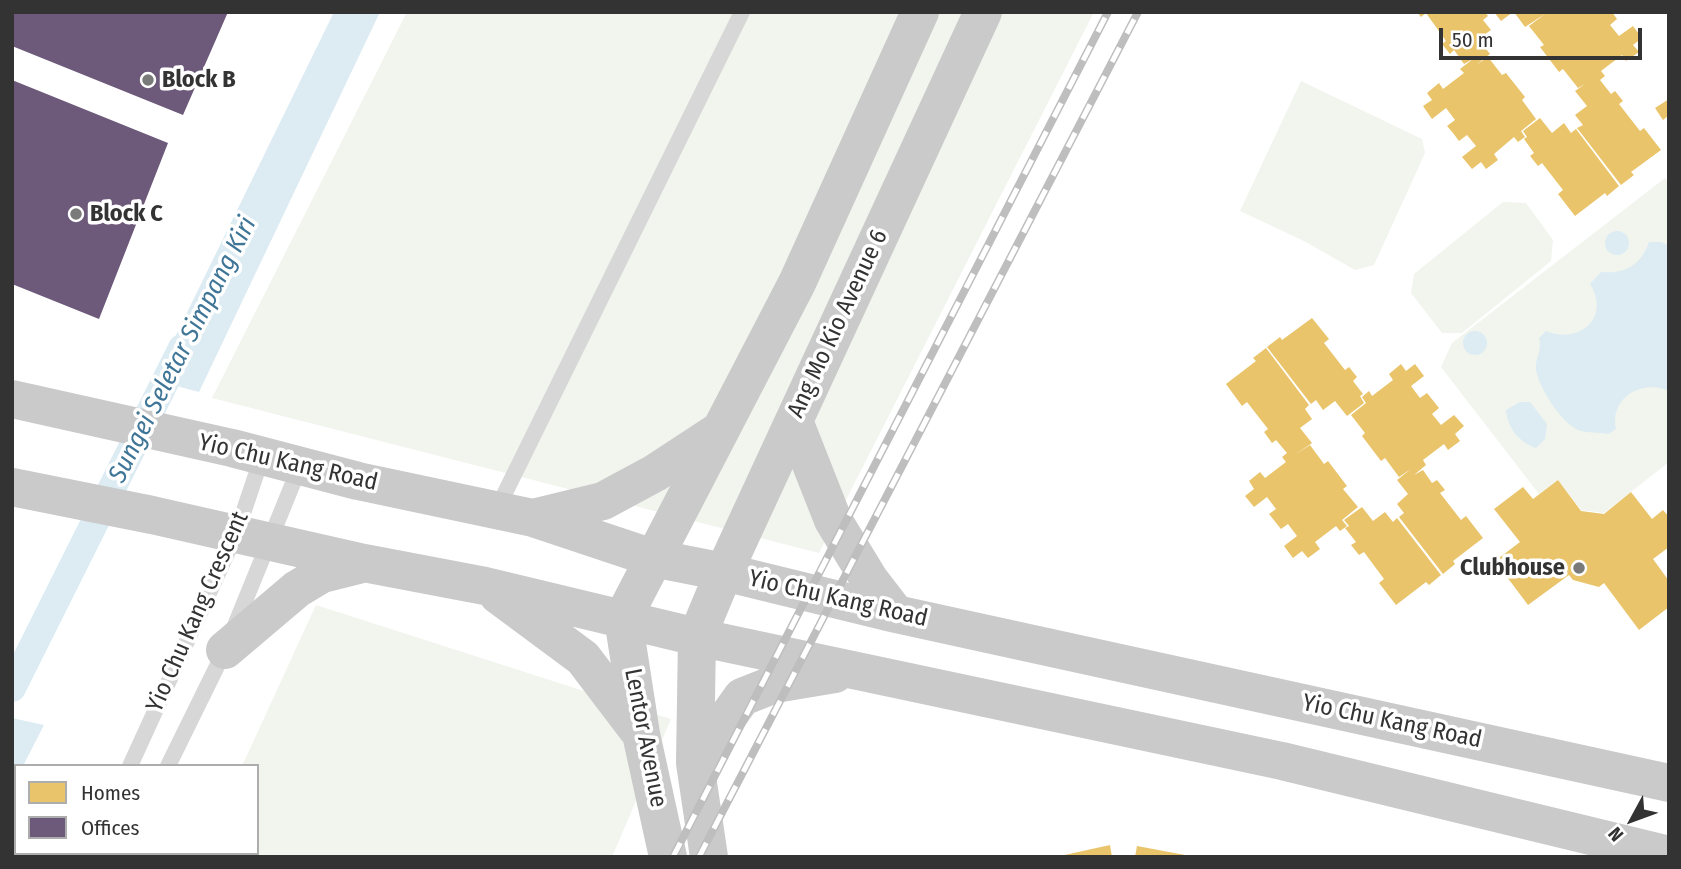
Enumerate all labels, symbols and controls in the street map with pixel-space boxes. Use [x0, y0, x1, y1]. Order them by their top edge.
scale bar [1443, 14, 1646, 58]
text: 50 m [1452, 27, 1494, 53]
place label: Block B [162, 66, 236, 94]
marker: Block B [140, 72, 156, 88]
place label: Block C [90, 200, 163, 228]
marker: Block C [68, 206, 84, 222]
water label: Sungei Seletar Simpang Kiri [102, 212, 264, 488]
street label: Ang Mo Kio Avenue 6 [782, 225, 894, 423]
street label: Yio Chu Kang Road [196, 428, 380, 498]
street label: Yio Chu Kang Crescent [141, 507, 255, 717]
place label: Clubhouse [1460, 554, 1565, 582]
marker: Clubhouse [1571, 560, 1587, 576]
street label: Yio Chu Kang Road [746, 564, 930, 634]
street label: Lentor Avenue [617, 666, 673, 810]
street label: Yio Chu Kang Road [1300, 689, 1484, 755]
legend [14, 764, 259, 855]
text: Homes [81, 780, 140, 806]
north arrow [1597, 785, 1667, 855]
text: Offices [81, 815, 140, 841]
text: N [1603, 822, 1628, 846]

